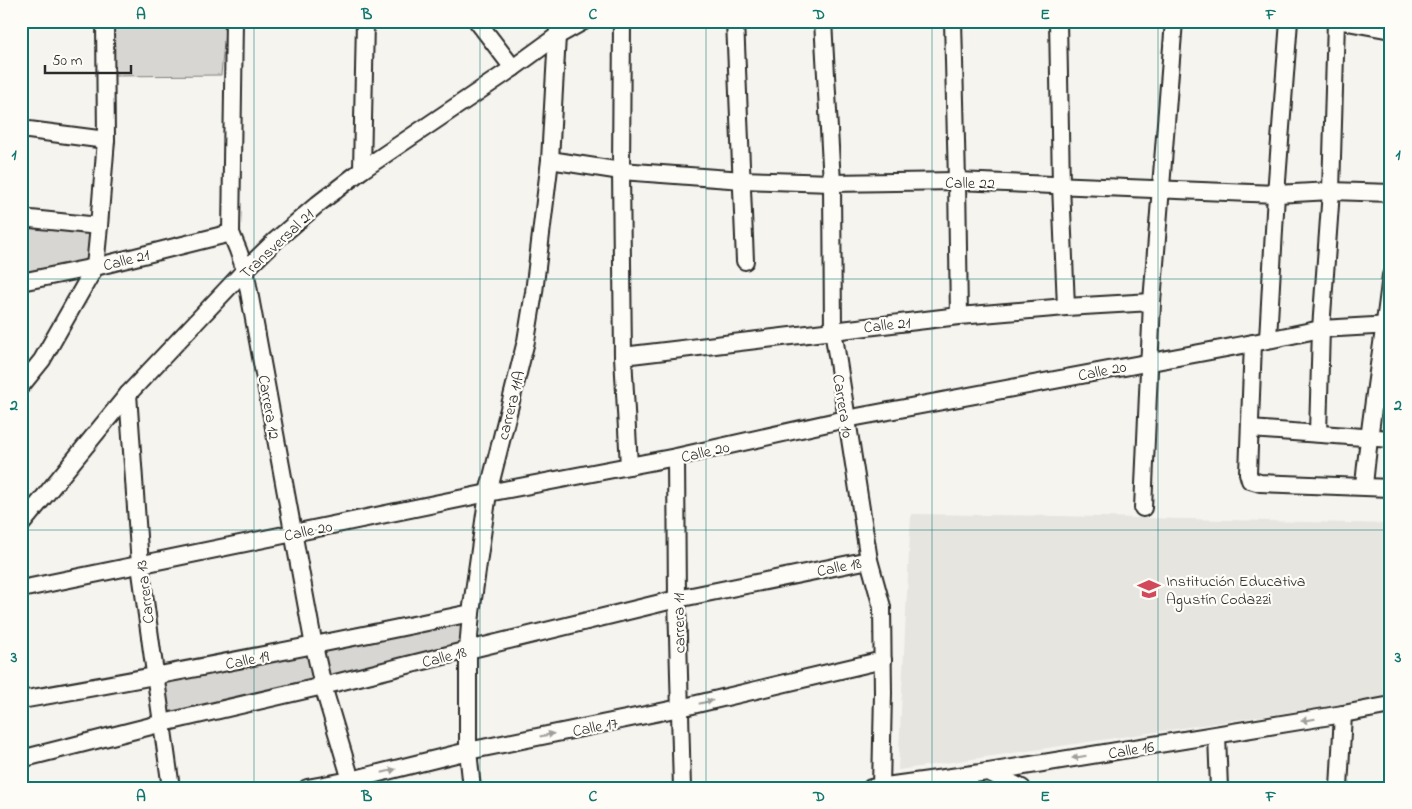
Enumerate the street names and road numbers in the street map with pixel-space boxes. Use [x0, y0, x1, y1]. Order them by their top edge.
street label: Calle 22 [945, 172, 995, 196]
street label: Transversal 21 [235, 204, 320, 285]
street label: Calle 21 [101, 244, 152, 278]
street label: Calle 21 [863, 312, 912, 340]
street label: Calle 20 [1076, 356, 1129, 388]
street label: carrera 11A [492, 368, 532, 443]
street label: Carrera 12 [251, 373, 286, 442]
street label: Carrera 10 [825, 373, 859, 440]
street label: Calle 20 [679, 436, 732, 470]
street label: Calle 20 [282, 515, 335, 549]
street label: Calle 18 [815, 552, 864, 584]
street label: Carrera 13 [130, 559, 162, 625]
street label: carrera 11 [667, 592, 693, 653]
street label: Calle 18 [420, 641, 469, 675]
street label: Calle 19 [224, 645, 271, 677]
street label: Calle 17 [571, 712, 620, 744]
street label: Calle 16 [1107, 736, 1156, 766]

